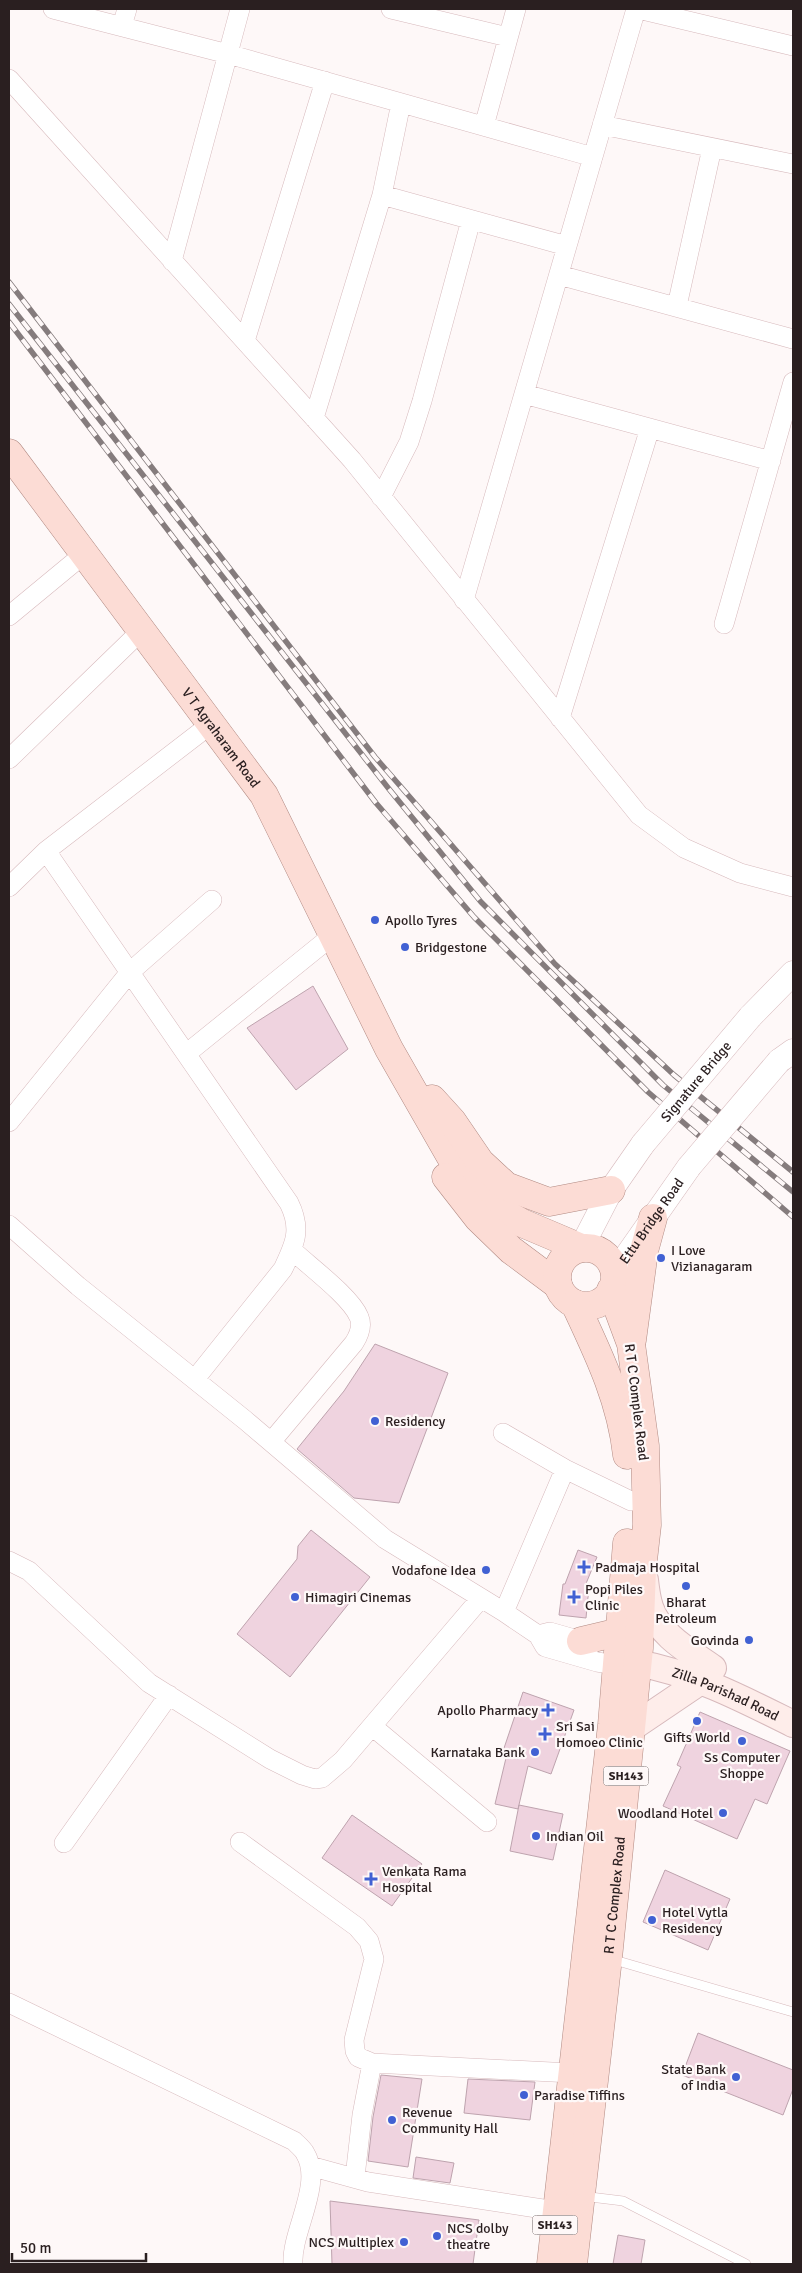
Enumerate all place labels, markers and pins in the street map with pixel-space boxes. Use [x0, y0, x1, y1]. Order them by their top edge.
place label: Apollo Tyres [385, 912, 457, 929]
marker: Apollo Tyres [369, 914, 381, 926]
place label: Bridgestone [415, 939, 487, 956]
marker: Bridgestone [399, 941, 411, 953]
place label: I Love Vizianagaram [671, 1242, 752, 1275]
marker: I Love Vizianagaram [655, 1252, 667, 1264]
place label: Residency [385, 1413, 446, 1430]
marker: Residency [369, 1415, 381, 1427]
place label: Padmaja Hospital [595, 1559, 700, 1576]
marker: Padmaja Hospital [577, 1560, 591, 1574]
place label: Vodafone Idea [392, 1562, 476, 1579]
marker: Vodafone Idea [480, 1564, 492, 1576]
marker: Bharat Petroleum [680, 1580, 692, 1592]
place label: Popi Piles Clinic [585, 1581, 643, 1614]
place label: Himagiri Cinemas [305, 1589, 411, 1606]
marker: Popi Piles Clinic [567, 1590, 581, 1604]
marker: Himagiri Cinemas [289, 1591, 301, 1603]
place label: Bharat Petroleum [655, 1594, 717, 1627]
place label: Govinda [691, 1632, 739, 1649]
marker: Govinda [743, 1634, 755, 1646]
place label: Apollo Pharmacy [437, 1702, 538, 1719]
marker: Apollo Pharmacy [542, 1704, 554, 1716]
marker: Gifts World [691, 1715, 703, 1727]
place label: Sri Sai Homoeo Clinic [556, 1718, 643, 1751]
marker: Sri Sai Homoeo Clinic [538, 1727, 552, 1741]
place label: Gifts World [664, 1729, 730, 1746]
marker: Ss Computer Shoppe [736, 1735, 748, 1747]
place label: Karnataka Bank [430, 1744, 525, 1761]
marker: Karnataka Bank [529, 1746, 541, 1758]
place label: Ss Computer Shoppe [704, 1749, 781, 1782]
place label: Woodland Hotel [618, 1805, 713, 1822]
marker: Woodland Hotel [717, 1807, 729, 1819]
place label: Indian Oil [546, 1828, 604, 1845]
marker: Indian Oil [530, 1830, 542, 1842]
place label: Venkata Rama Hospital [382, 1863, 467, 1896]
marker: Venkata Rama Hospital [364, 1872, 378, 1886]
place label: Hotel Vytla Residency [662, 1904, 728, 1937]
marker: Hotel Vytla Residency [646, 1914, 658, 1926]
place label: State Bank of India [661, 2061, 726, 2094]
marker: State Bank of India [730, 2071, 742, 2083]
place label: Paradise Tiffins [534, 2087, 625, 2104]
marker: Paradise Tiffins [518, 2089, 530, 2101]
place label: Revenue Community Hall [402, 2104, 498, 2137]
marker: Revenue Community Hall [386, 2114, 398, 2126]
place label: NCS dolby theatre [447, 2220, 509, 2253]
marker: NCS dolby theatre [431, 2230, 443, 2242]
place label: NCS Multiplex [309, 2234, 395, 2251]
marker: NCS Multiplex [398, 2236, 410, 2248]

